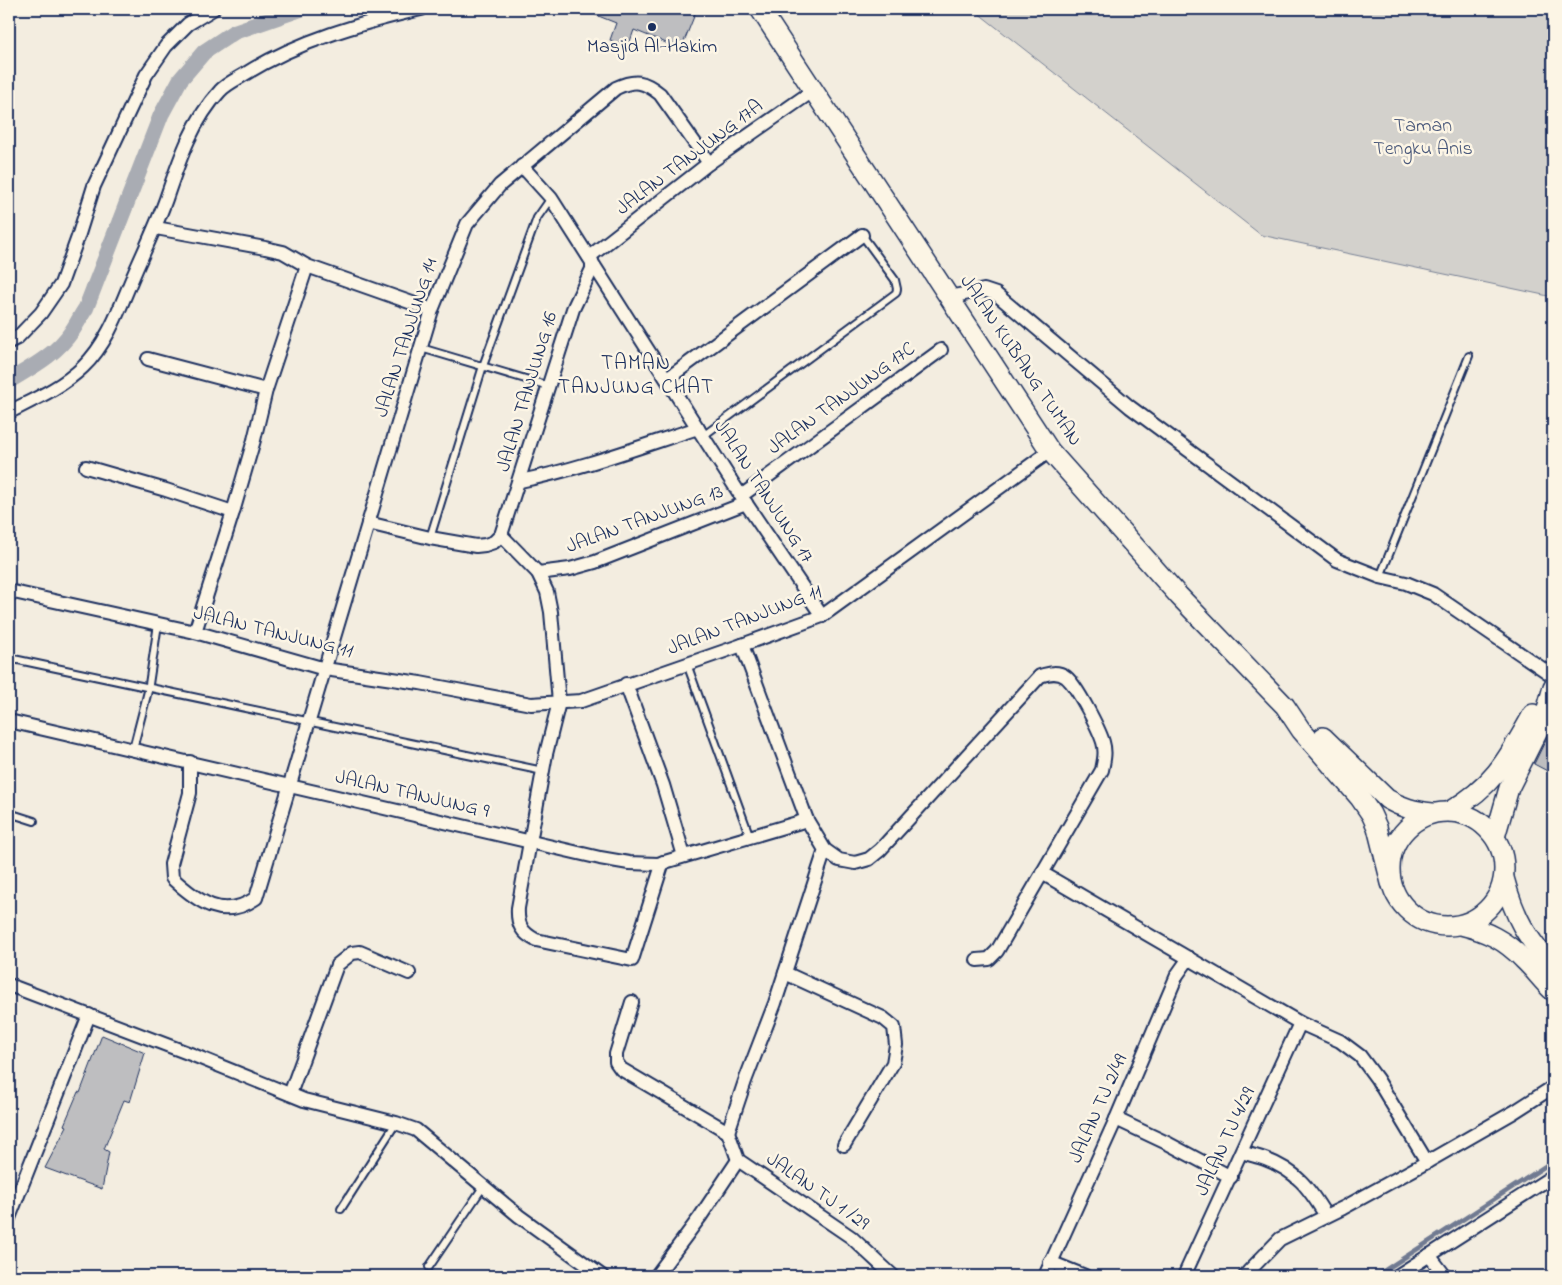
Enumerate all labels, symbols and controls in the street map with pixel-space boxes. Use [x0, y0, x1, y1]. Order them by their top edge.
marker: Masjid Al-Hakim [646, 21, 658, 33]
place label: Masjid Al-Hakim [587, 33, 717, 62]
street label: JALAN TANJUNG 17A [610, 93, 770, 223]
park label: Taman Tengku Anis [1373, 112, 1473, 165]
street label: JALAN TANJUNG 14 [368, 255, 446, 421]
street label: JALAN KUBANG TUMAN [952, 269, 1088, 453]
street label: JALAN TANJUNG 16 [490, 308, 566, 476]
street label: JALAN TANJUNG 17C [762, 335, 922, 463]
district label: TAMAN TANJUNG CHAT [558, 349, 714, 403]
street label: JALAN TANJUNG 17 [706, 415, 820, 569]
street label: JALAN TANJUNG 13 [562, 478, 728, 562]
street label: JALAN TANJUNG 11 [663, 578, 827, 664]
street label: JALAN TANJUNG 11 [190, 599, 356, 667]
street label: JALAN TANJUNG 9 [332, 763, 492, 827]
street label: JALAN TJ 2/49 [1062, 1050, 1136, 1168]
street label: JALAN TJ 4/29 [1188, 1083, 1264, 1201]
street label: JALAN TJ 1 /29 [760, 1146, 874, 1238]

